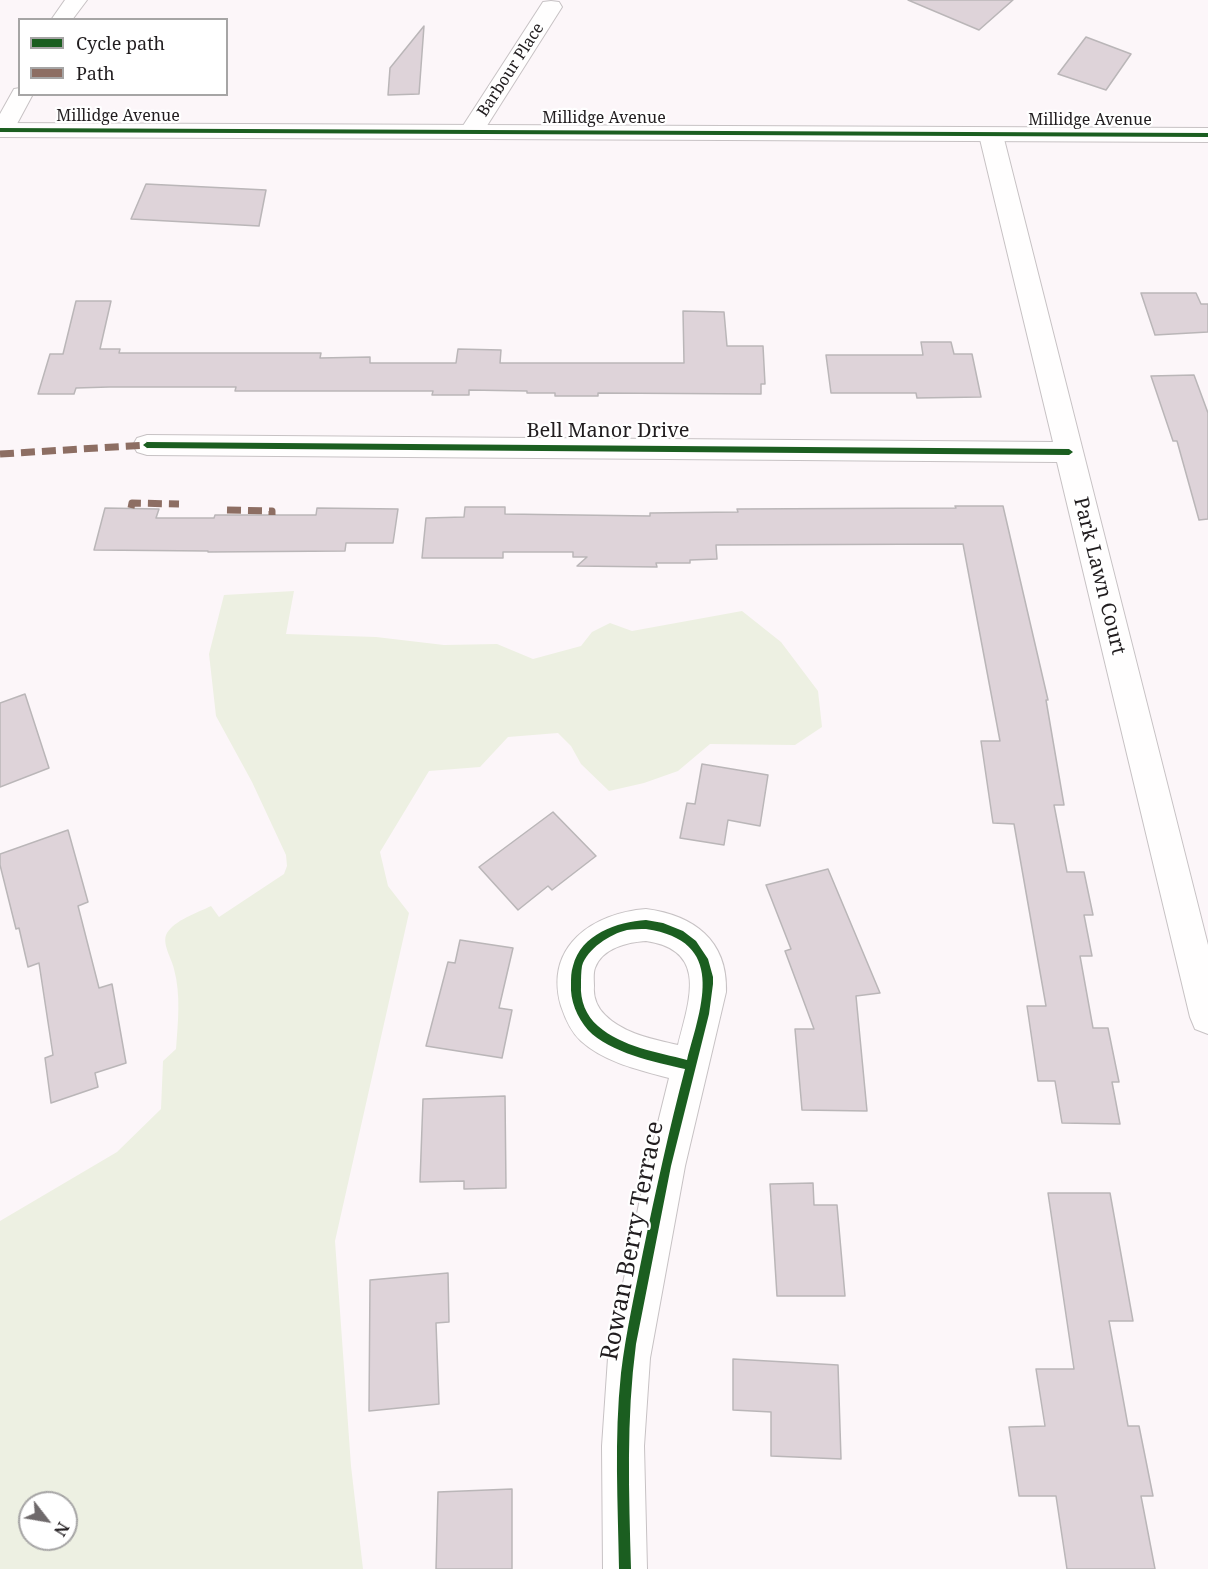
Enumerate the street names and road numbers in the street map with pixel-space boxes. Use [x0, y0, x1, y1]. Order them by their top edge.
street label: Barbour Place [474, 19, 548, 121]
street label: Millidge Avenue [56, 106, 180, 126]
street label: Millidge Avenue [542, 108, 666, 128]
street label: Millidge Avenue [1028, 110, 1152, 130]
street label: Bell Manor Drive [526, 419, 690, 443]
street label: Park Lawn Court [1068, 495, 1130, 657]
street label: Rowan Berry Terrace [596, 1119, 670, 1363]

